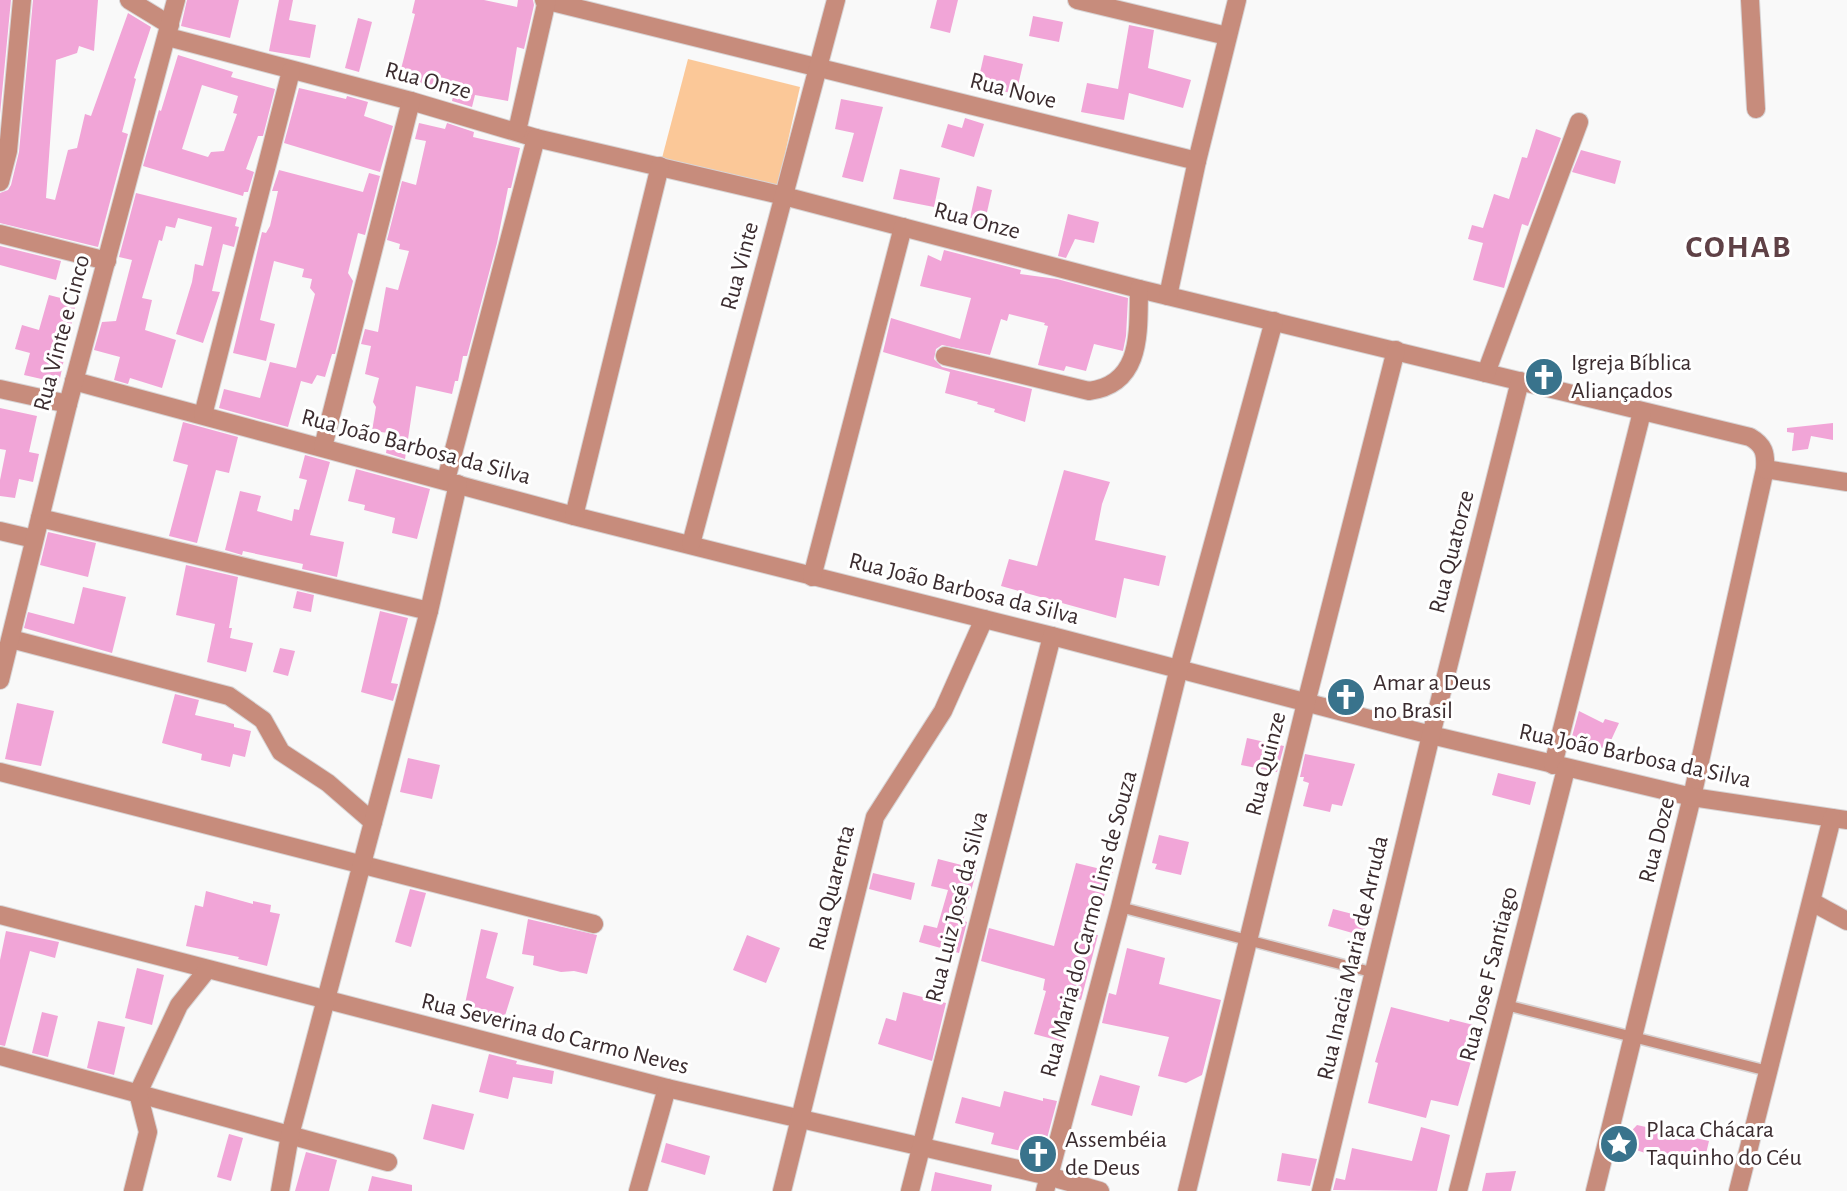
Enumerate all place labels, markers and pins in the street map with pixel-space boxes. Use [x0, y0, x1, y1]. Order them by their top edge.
place label: Igreja Bíblica Aliançados [1571, 351, 1692, 403]
church icon: Igreja Bíblica Aliançados [1523, 356, 1565, 398]
place label: Amar a Deus no Brasil [1373, 671, 1491, 723]
church icon: Amar a Deus no Brasil [1325, 676, 1367, 718]
place label: Placa Chácara Taquinho do Céu [1646, 1118, 1802, 1170]
place icon: Placa Chácara Taquinho do Céu [1598, 1123, 1640, 1165]
place label: Assembéia de Deus [1065, 1128, 1167, 1180]
church icon: Assembéia de Deus [1017, 1133, 1059, 1175]

